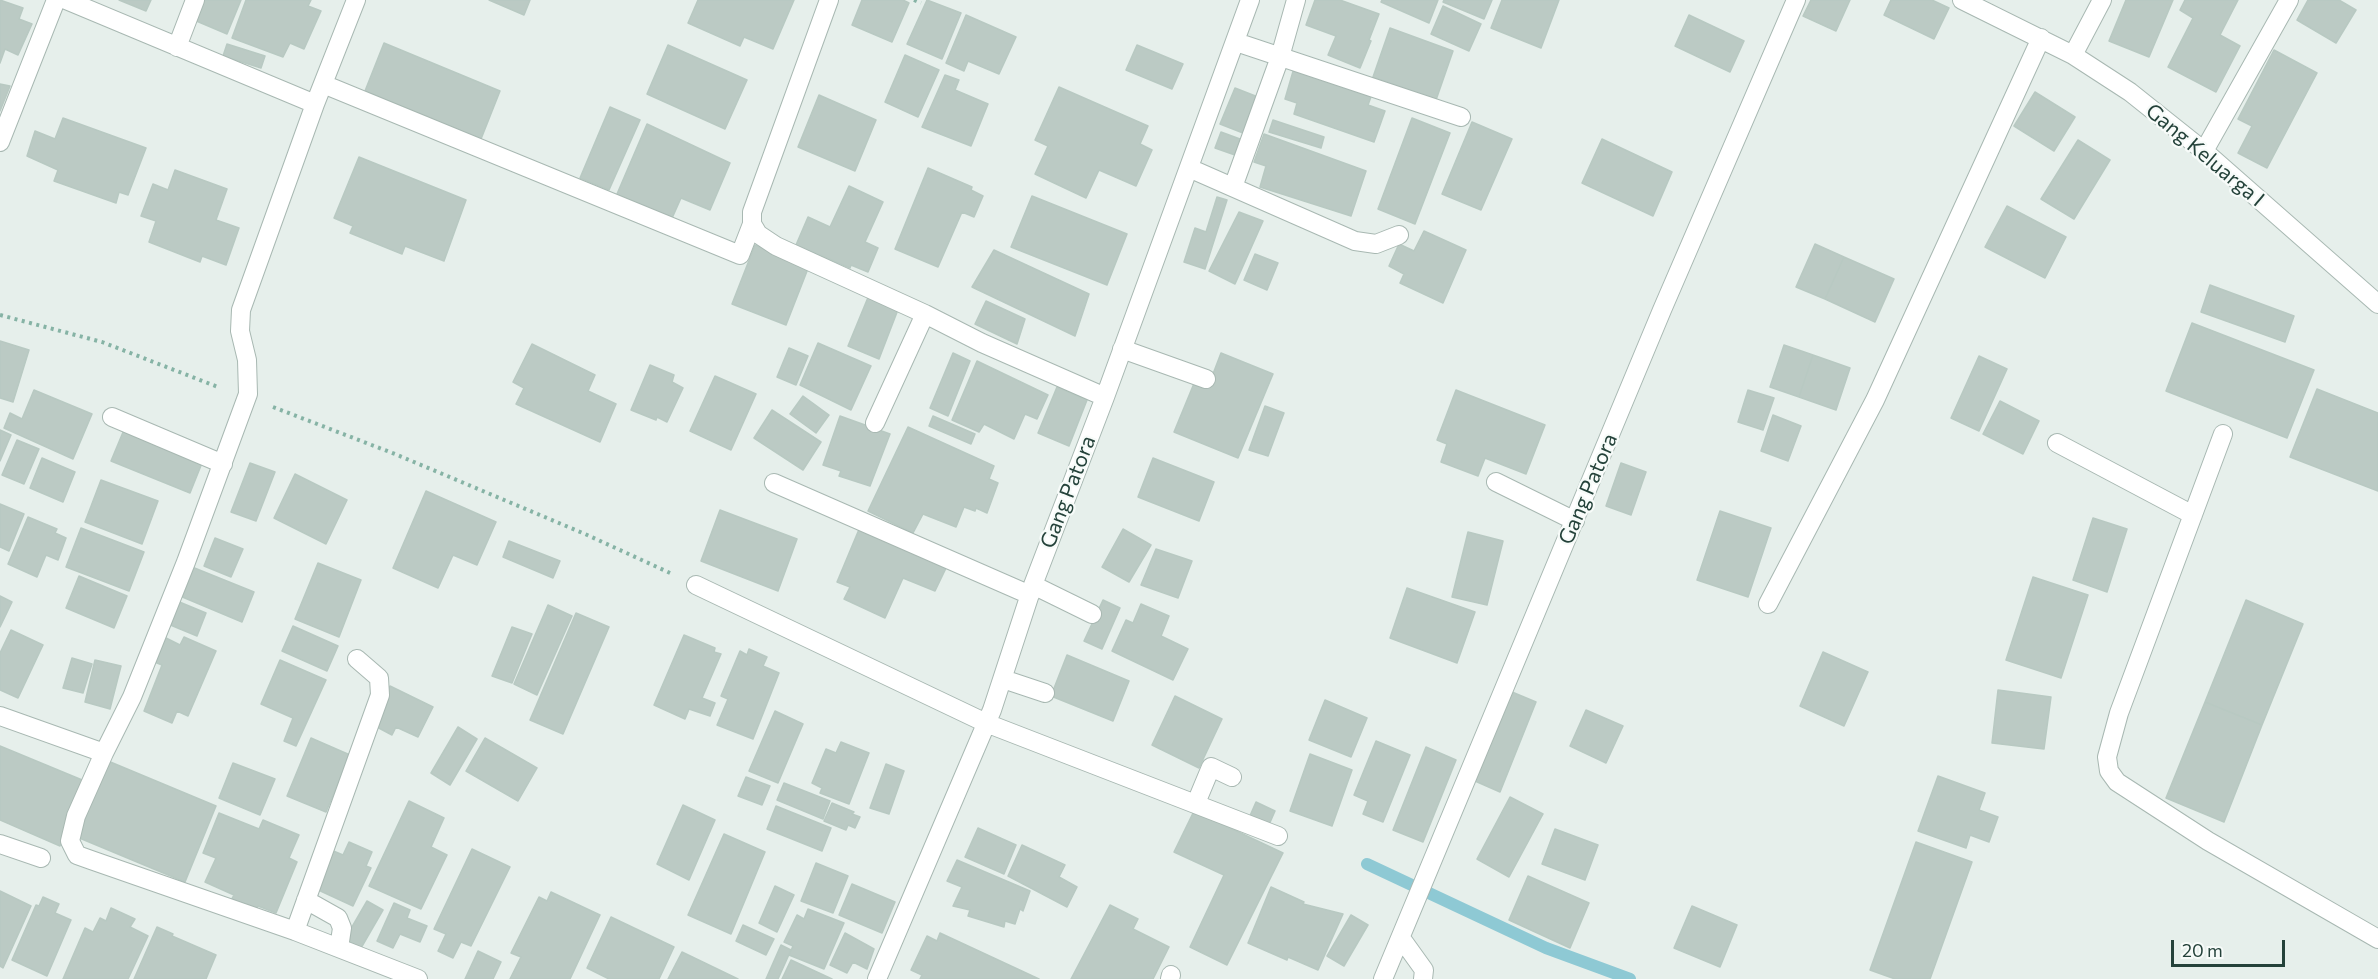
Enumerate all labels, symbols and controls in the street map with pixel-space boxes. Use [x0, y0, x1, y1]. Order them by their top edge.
street label: Gang Keluarga I [2141, 98, 2269, 212]
street label: Gang Patora [1553, 430, 1623, 548]
street label: Gang Patora [1035, 432, 1101, 552]
scale bar [2174, 928, 2288, 966]
text: 20 m [2182, 939, 2223, 961]

